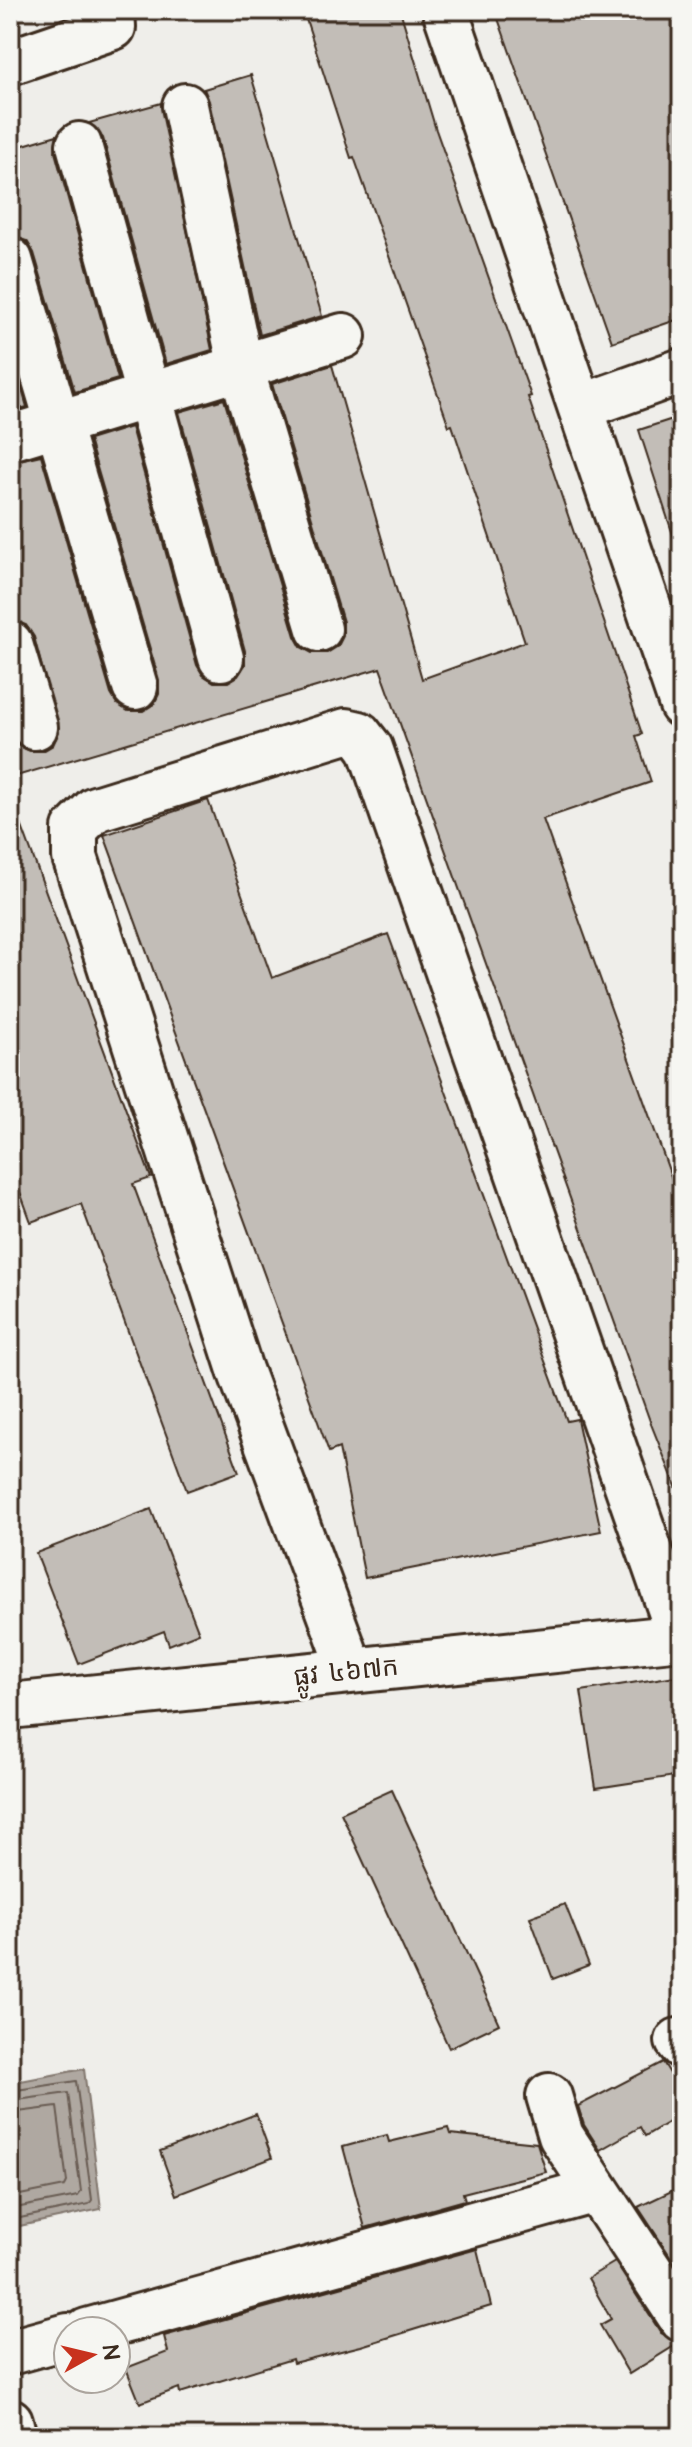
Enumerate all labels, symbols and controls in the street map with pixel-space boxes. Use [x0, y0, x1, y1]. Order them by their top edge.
street label: ផ្លូវ ៤៦៧ក [292, 1649, 401, 1700]
north arrow [52, 2315, 132, 2395]
text: N [94, 2343, 127, 2362]

